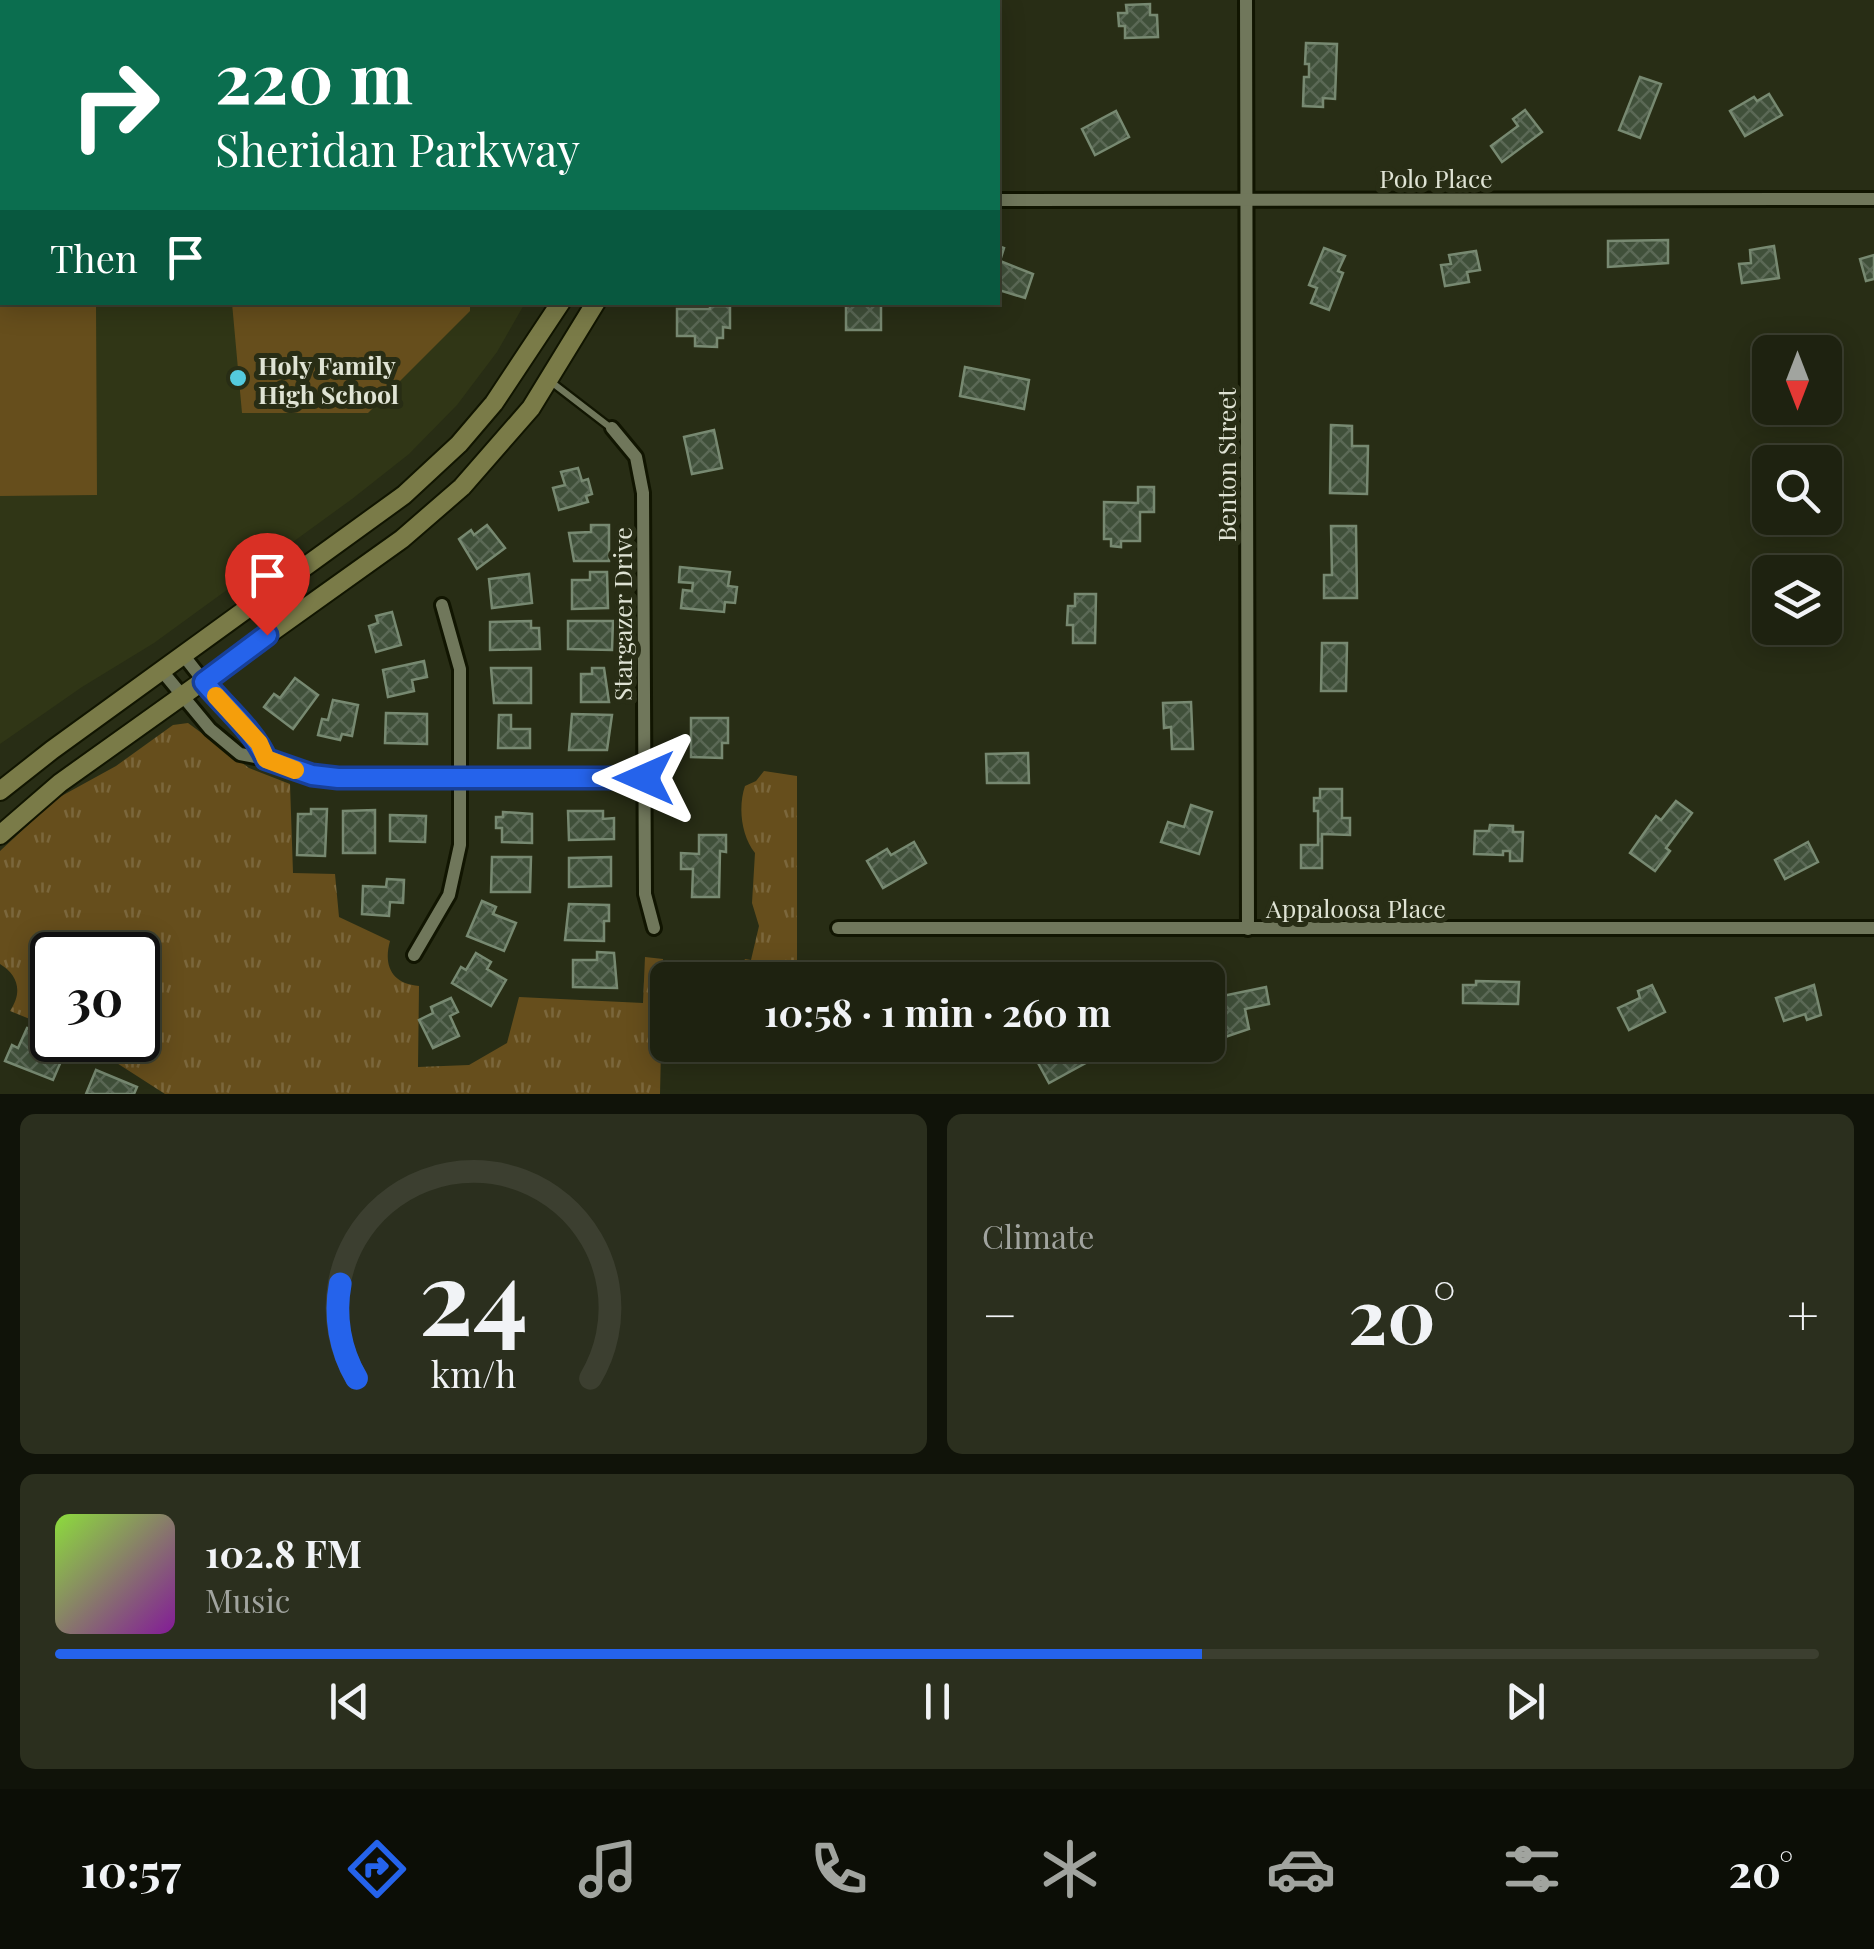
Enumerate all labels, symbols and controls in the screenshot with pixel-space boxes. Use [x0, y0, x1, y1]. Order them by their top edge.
text: 220 m [215, 28, 413, 122]
icon: right [50, 40, 180, 170]
text: Sheridan Parkway [215, 118, 580, 178]
street label: Polo Place [1379, 161, 1493, 194]
icon: arrive [158, 230, 213, 285]
text: Then [50, 232, 138, 283]
north arrow [1752, 335, 1842, 425]
map controls [1752, 335, 1842, 645]
place label: Holy Family High School [258, 348, 399, 410]
marker: Holy Family High School [227, 367, 249, 389]
street label: Benton Street [1209, 387, 1242, 542]
button: search [1752, 445, 1842, 535]
street label: Stargazer Drive [605, 527, 638, 701]
pin [225, 533, 310, 636]
icon: arrive [240, 548, 295, 603]
button: layers [1752, 555, 1842, 645]
position arrow [592, 726, 696, 830]
street label: Appaloosa Place [1265, 891, 1446, 924]
speed limit sign: 30 [30, 932, 160, 1062]
text: 10:58 · 1 min · 260 m [764, 986, 1111, 1037]
text: Climate [982, 1214, 1094, 1257]
text: 24 [419, 1223, 528, 1362]
text: 20° [1348, 1263, 1456, 1363]
text: − [982, 1276, 1018, 1350]
text: + [1787, 1276, 1819, 1350]
text: km/h [431, 1349, 516, 1397]
text: 102.8 FM [205, 1527, 362, 1578]
text: Music [205, 1578, 290, 1621]
icon: previous [322, 1674, 377, 1729]
icon: pause [910, 1674, 965, 1729]
icon: next [1498, 1674, 1553, 1729]
icon: directions [342, 1834, 412, 1904]
icon: music [573, 1834, 643, 1904]
icon: phone [804, 1834, 874, 1904]
icon: climate [1035, 1834, 1105, 1904]
icon: car [1266, 1834, 1336, 1904]
icon: filters [1497, 1834, 1567, 1904]
text: 10:57 [81, 1839, 181, 1899]
text: 20° [1729, 1839, 1793, 1899]

